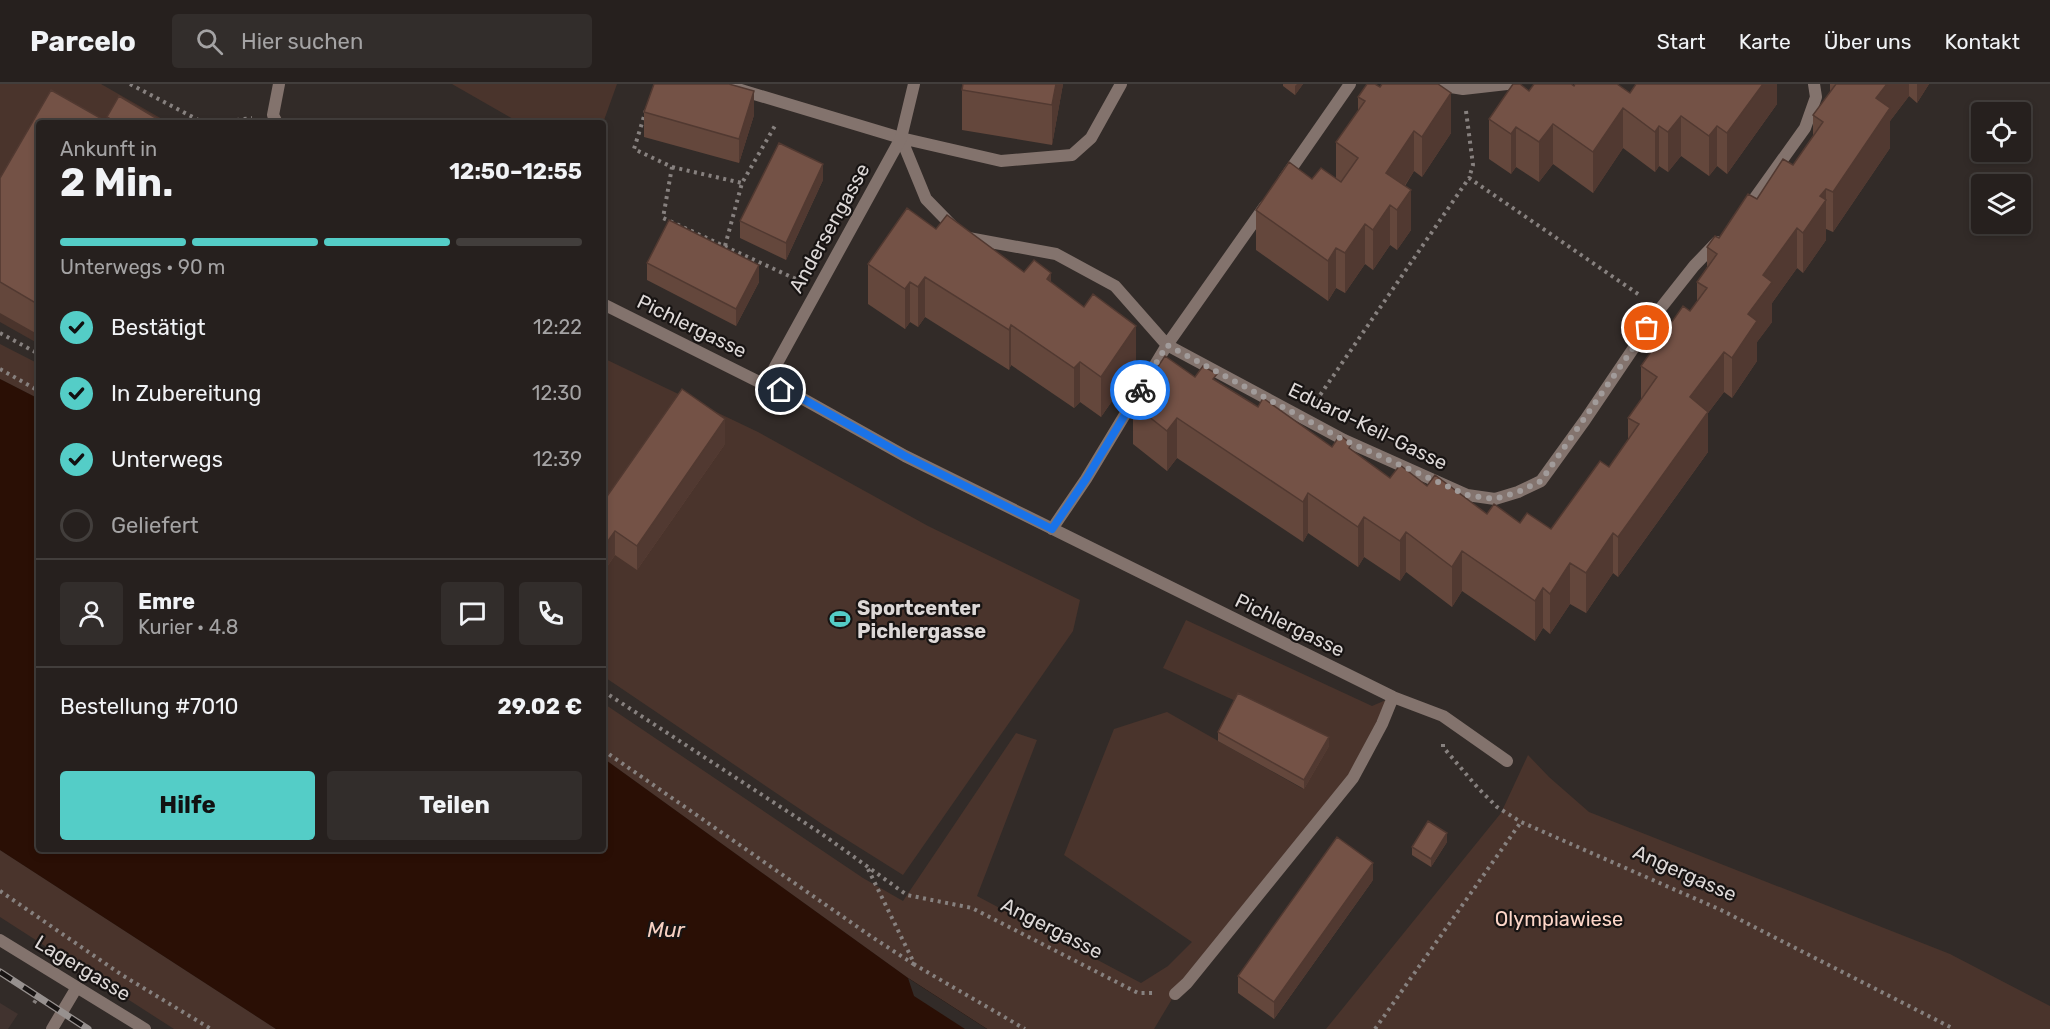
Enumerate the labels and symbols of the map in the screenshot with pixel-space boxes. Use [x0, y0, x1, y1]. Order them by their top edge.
street label: Andersengasse [784, 159, 874, 297]
street label: Pichlergasse [633, 289, 751, 363]
pin [1621, 302, 1672, 353]
courier [1110, 360, 1170, 420]
pin [755, 364, 806, 415]
street label: Eduard-Keil-Gasse [1285, 377, 1451, 475]
street label: Pichlergasse [1231, 588, 1349, 662]
place label: Sportcenter Pichlergasse [857, 596, 986, 643]
sports icon: Sportcenter Pichlergasse [828, 607, 852, 631]
street label: Angergasse [1630, 840, 1740, 906]
street label: Angergasse [997, 892, 1107, 964]
park label: Olympiawiese [1495, 907, 1623, 931]
water label: Mur [647, 917, 686, 942]
street label: Lagergasse [31, 930, 135, 1006]

